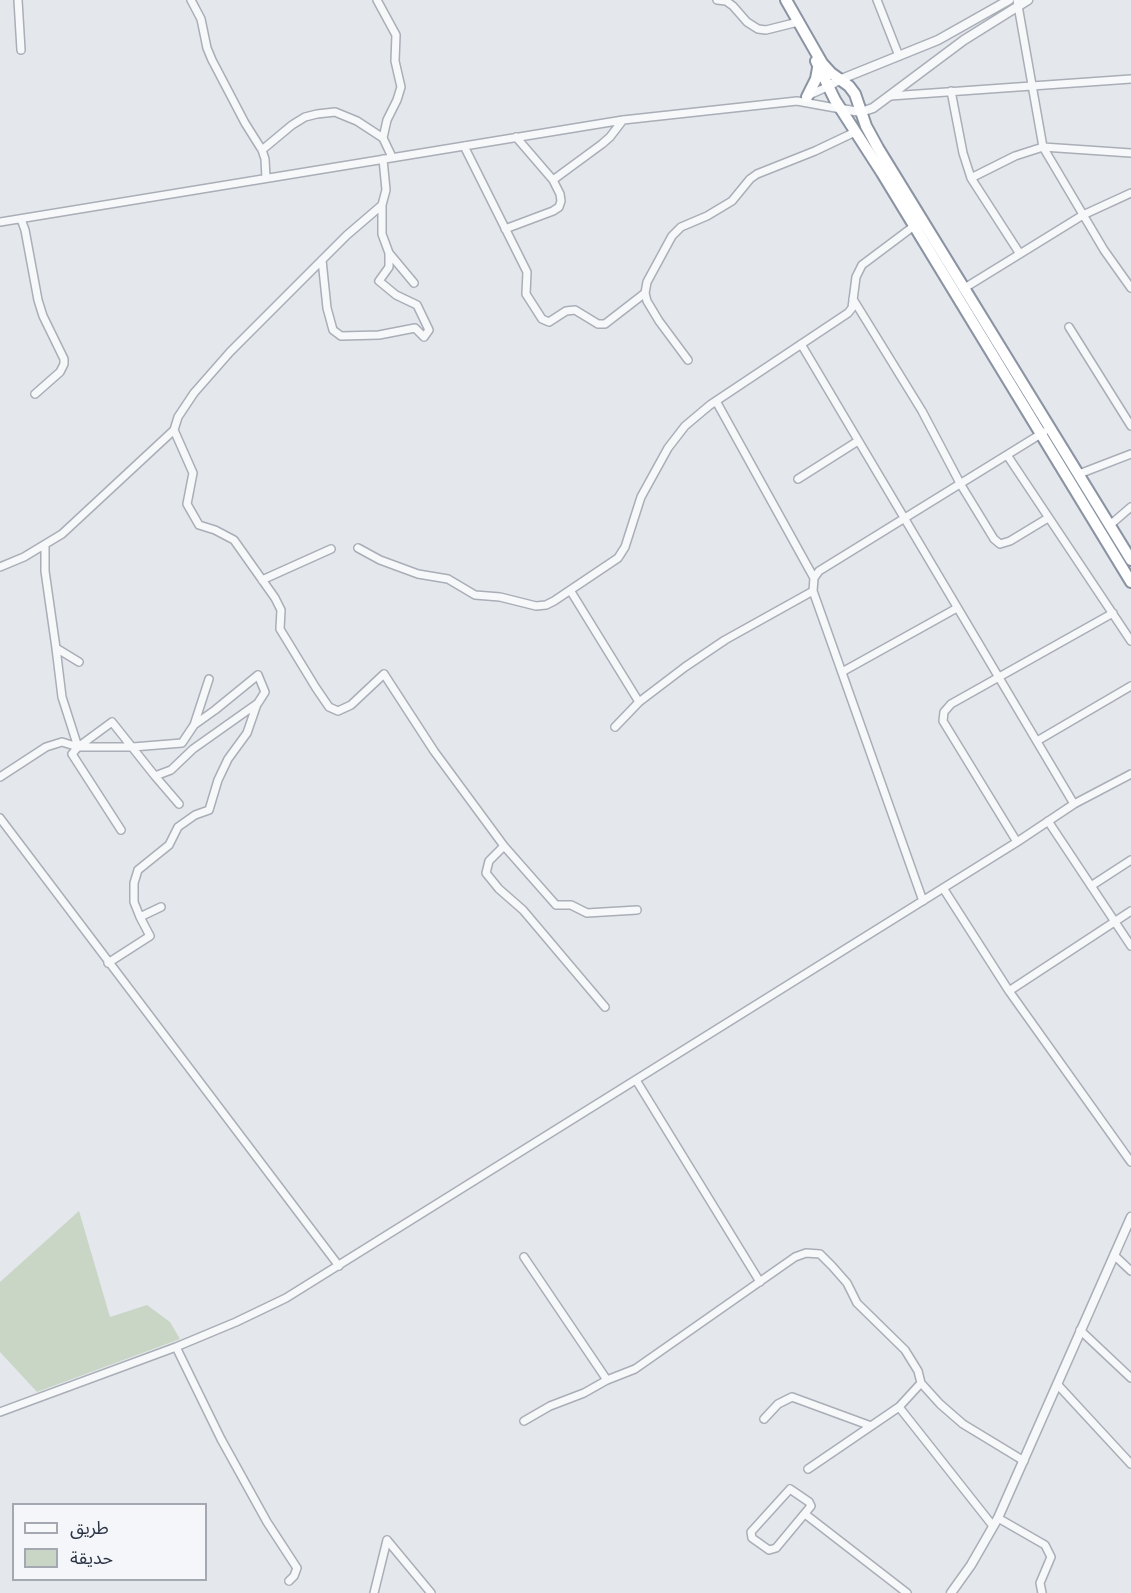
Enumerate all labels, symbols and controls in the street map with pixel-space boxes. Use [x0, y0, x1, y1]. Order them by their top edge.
legend [12, 1503, 207, 1581]
text: طريق [70, 1517, 109, 1538]
text: حديقة [70, 1547, 113, 1568]

